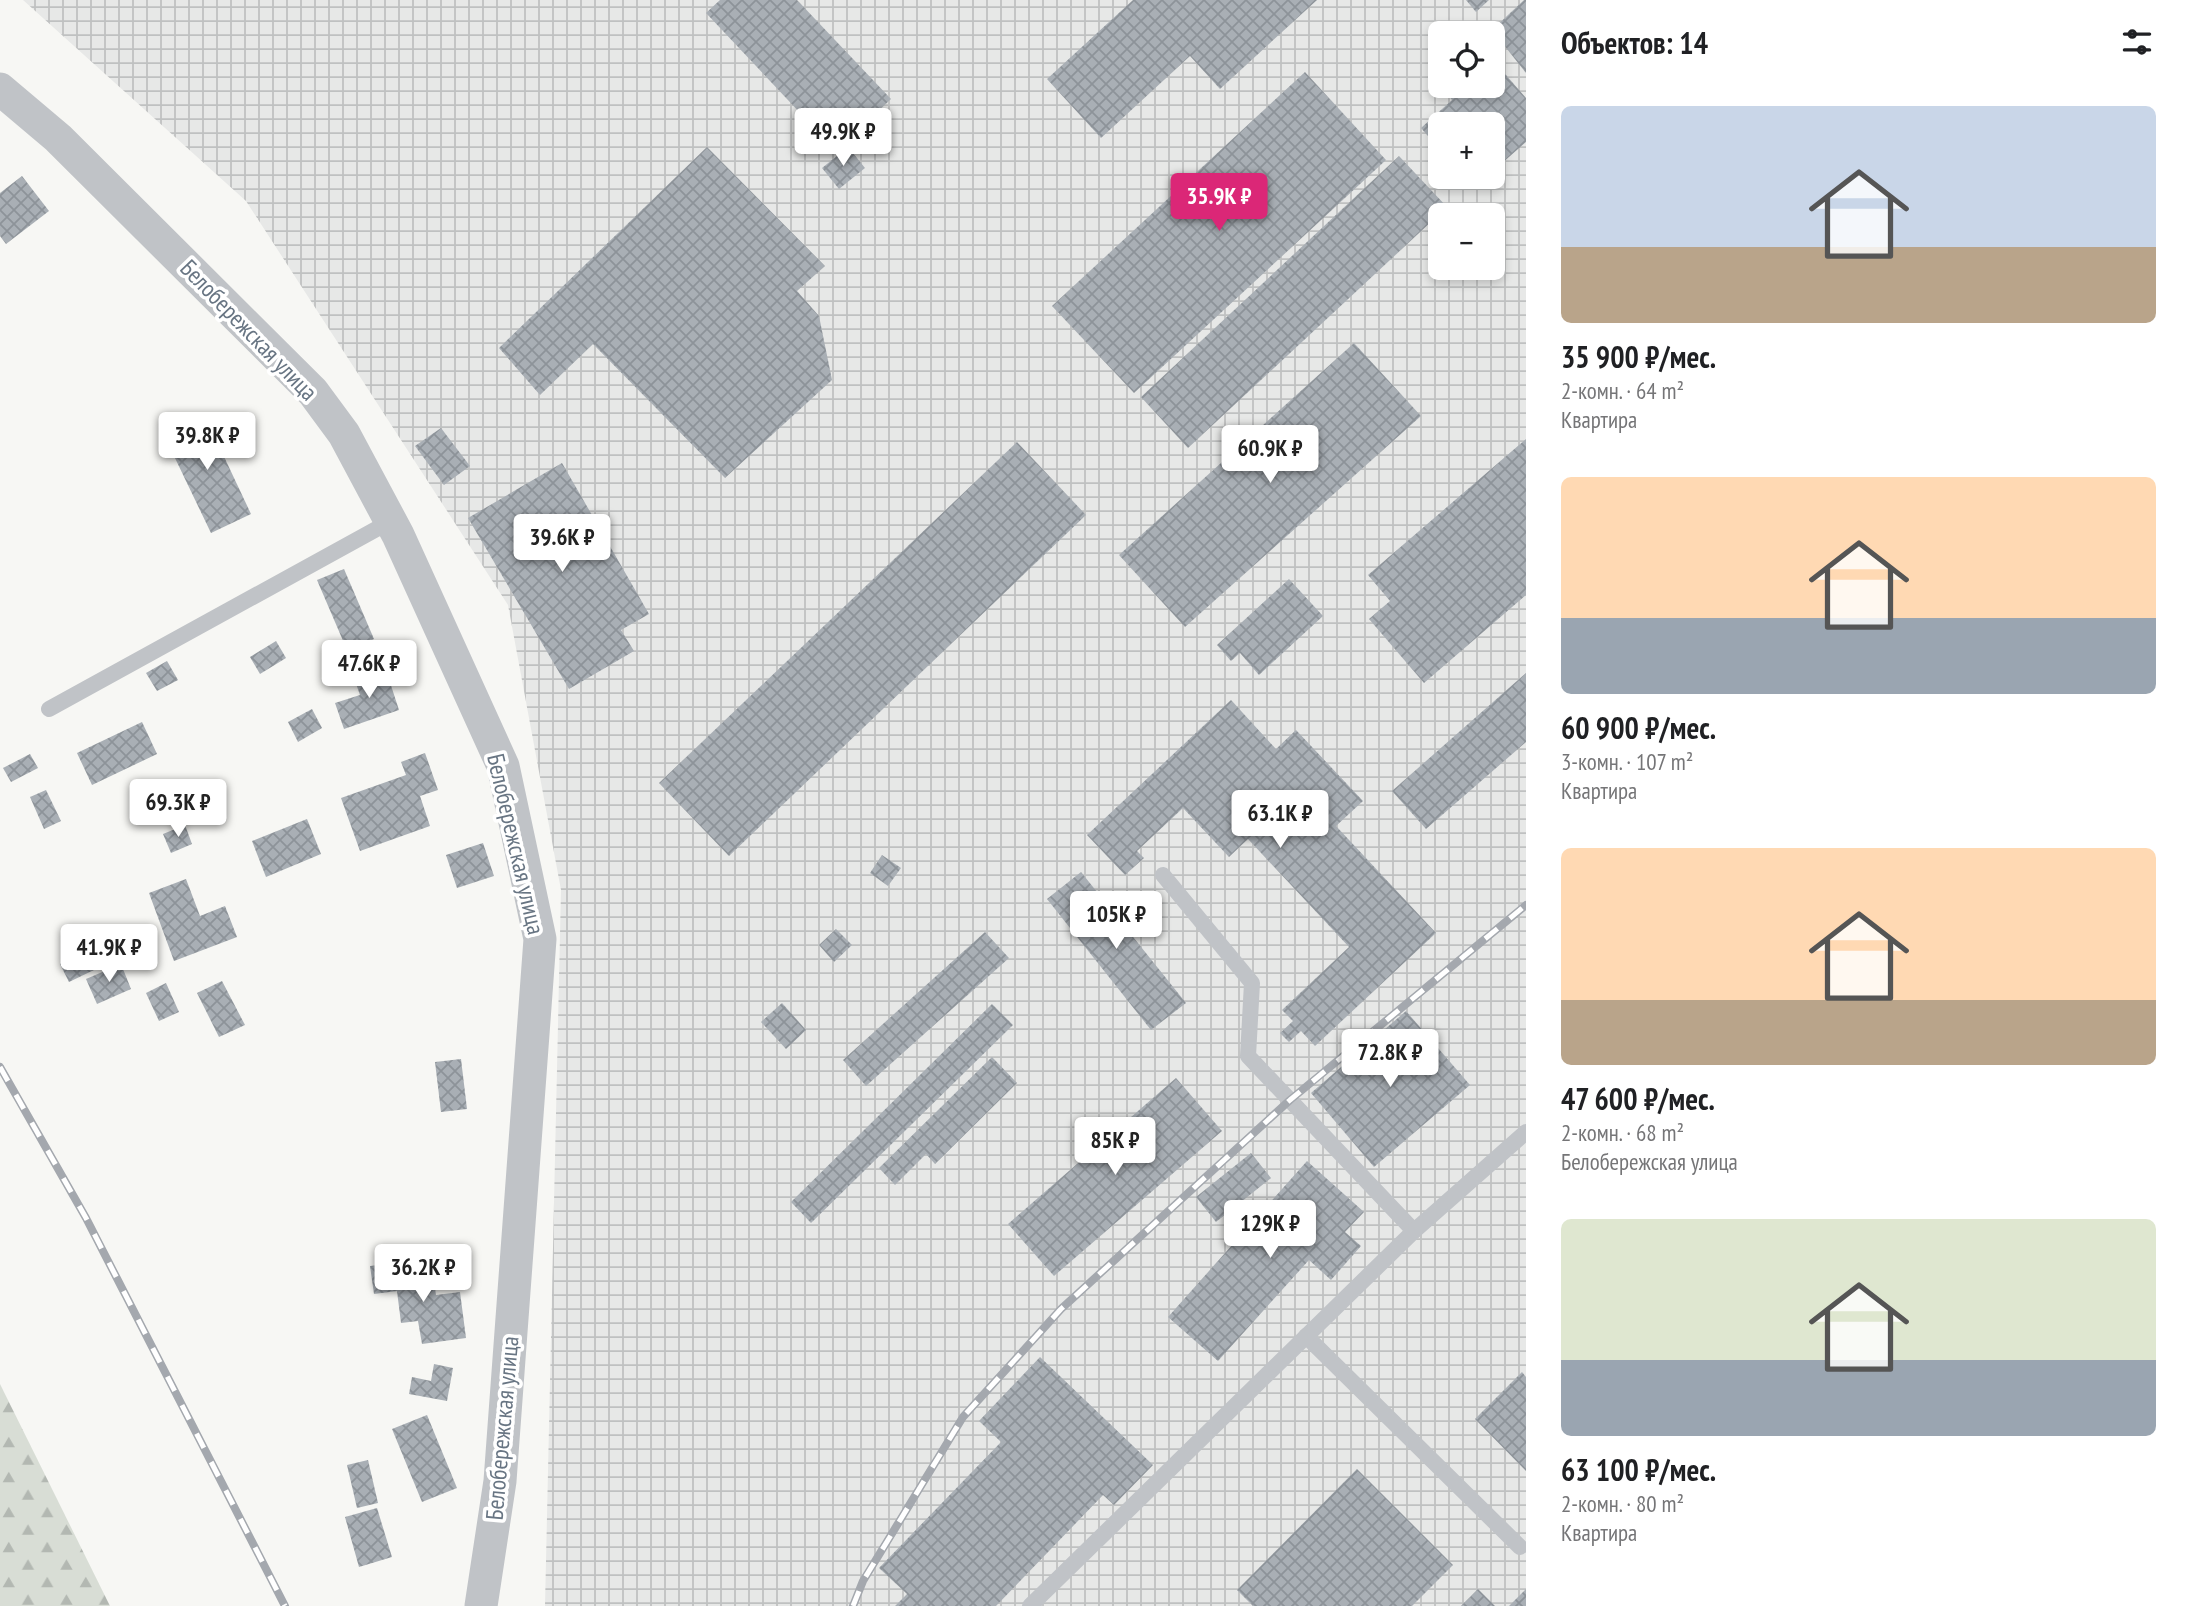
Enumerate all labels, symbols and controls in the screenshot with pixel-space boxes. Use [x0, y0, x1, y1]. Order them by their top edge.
map controls [1428, 21, 1505, 280]
button: locate [1428, 21, 1505, 98]
text: Объектов: 14 [1561, 23, 1708, 62]
icon: filters [2118, 23, 2156, 61]
pin: 49.9K ₽ [778, 108, 908, 168]
button: + [1428, 112, 1505, 189]
text: 49.9K ₽ [811, 116, 875, 145]
icon: home [1796, 151, 1922, 277]
pin: 35.9K ₽ [1154, 174, 1284, 233]
text: 35.9K ₽ [1187, 181, 1251, 210]
button: − [1428, 203, 1505, 280]
street label: Белобережская улица [174, 253, 324, 407]
text: 35 900 ₽/мес. [1561, 337, 1716, 376]
text: 2-комн. · 64 m² [1561, 376, 1684, 405]
text: Квартира [1561, 405, 1637, 434]
pin: 39.8K ₽ [142, 412, 272, 472]
text: 39.8K ₽ [175, 420, 239, 449]
pin: 60.9K ₽ [1205, 426, 1335, 485]
text: 60.9K ₽ [1238, 433, 1302, 462]
pin: 39.6K ₽ [497, 514, 627, 574]
text: 39.6K ₽ [530, 522, 594, 551]
icon: home [1796, 522, 1922, 648]
pin: 47.6K ₽ [304, 640, 434, 700]
text: 47.6K ₽ [338, 648, 400, 677]
text: 60 900 ₽/мес. [1561, 708, 1716, 747]
text: 3-комн. · 107 m² [1561, 747, 1693, 776]
street label: Белобережская улица [480, 751, 552, 937]
text: Квартира [1561, 776, 1637, 805]
pin: 69.3K ₽ [113, 780, 243, 839]
text: 69.3K ₽ [146, 787, 210, 816]
pin: 63.1K ₽ [1215, 790, 1345, 850]
text: 63.1K ₽ [1248, 798, 1312, 827]
pin: 105K ₽ [1059, 892, 1173, 951]
icon: home [1796, 893, 1922, 1019]
text: 105K ₽ [1086, 899, 1146, 928]
pin: 41.9K ₽ [44, 925, 174, 984]
text: 41.9K ₽ [77, 932, 141, 961]
pin: 72.8K ₽ [1325, 1030, 1455, 1089]
text: 72.8K ₽ [1358, 1037, 1422, 1066]
text: 47 600 ₽/мес. [1561, 1079, 1715, 1118]
pin: 85K ₽ [1066, 1118, 1164, 1177]
text: 2-комн. · 68 m² [1561, 1118, 1684, 1147]
text: 85K ₽ [1090, 1125, 1140, 1154]
text: Белобережская улица [1561, 1147, 1738, 1176]
pin: 129K ₽ [1213, 1200, 1327, 1260]
text: 129K ₽ [1240, 1208, 1300, 1237]
pin: 36.2K ₽ [358, 1244, 488, 1304]
text: 36.2K ₽ [391, 1252, 455, 1281]
icon: home [1796, 1264, 1922, 1390]
street label: Белобережская улица [479, 1335, 525, 1521]
text: 63 100 ₽/мес. [1561, 1450, 1716, 1489]
text: 2-комн. · 80 m² [1561, 1489, 1684, 1518]
text: Квартира [1561, 1518, 1637, 1547]

